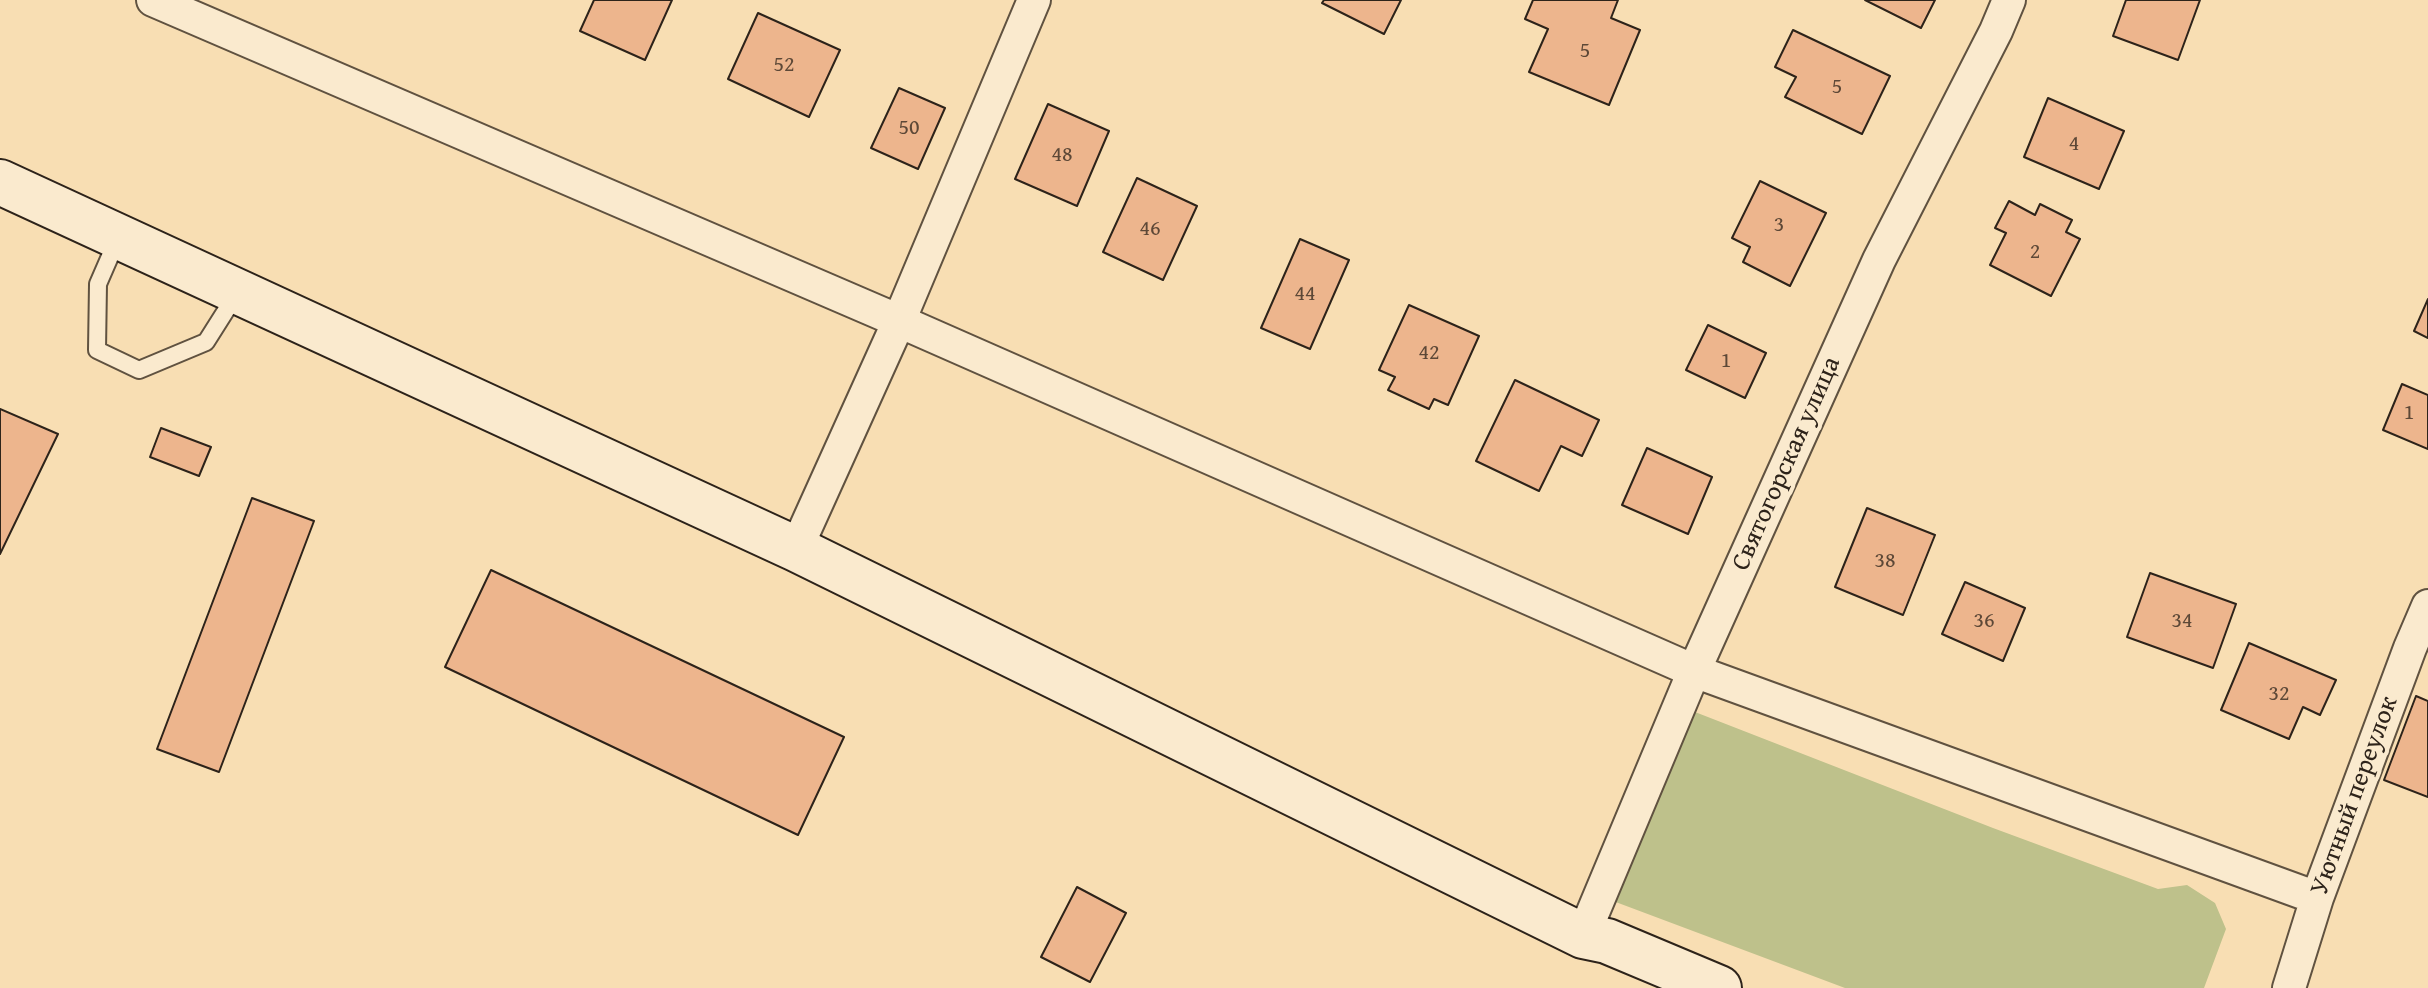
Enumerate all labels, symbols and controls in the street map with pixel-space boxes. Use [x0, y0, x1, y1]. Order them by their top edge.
house number: 5 [1580, 38, 1590, 64]
house number: 52 [773, 52, 795, 78]
house number: 5 [1832, 74, 1842, 100]
house number: 50 [898, 115, 920, 141]
house number: 4 [2069, 131, 2079, 157]
house number: 48 [1051, 142, 1073, 168]
house number: 3 [1774, 212, 1784, 238]
house number: 46 [1139, 216, 1161, 242]
house number: 2 [2030, 239, 2040, 265]
house number: 44 [1294, 281, 1316, 307]
house number: 42 [1418, 340, 1440, 366]
house number: 1 [1721, 348, 1731, 374]
street label: Святогорская улица [1726, 352, 1848, 576]
house number: 1 [2404, 400, 2414, 426]
house number: 38 [1874, 548, 1896, 574]
house number: 36 [1973, 608, 1995, 634]
house number: 34 [2171, 608, 2193, 634]
house number: 32 [2268, 681, 2290, 707]
street label: Уютный переулок [2305, 692, 2405, 900]

